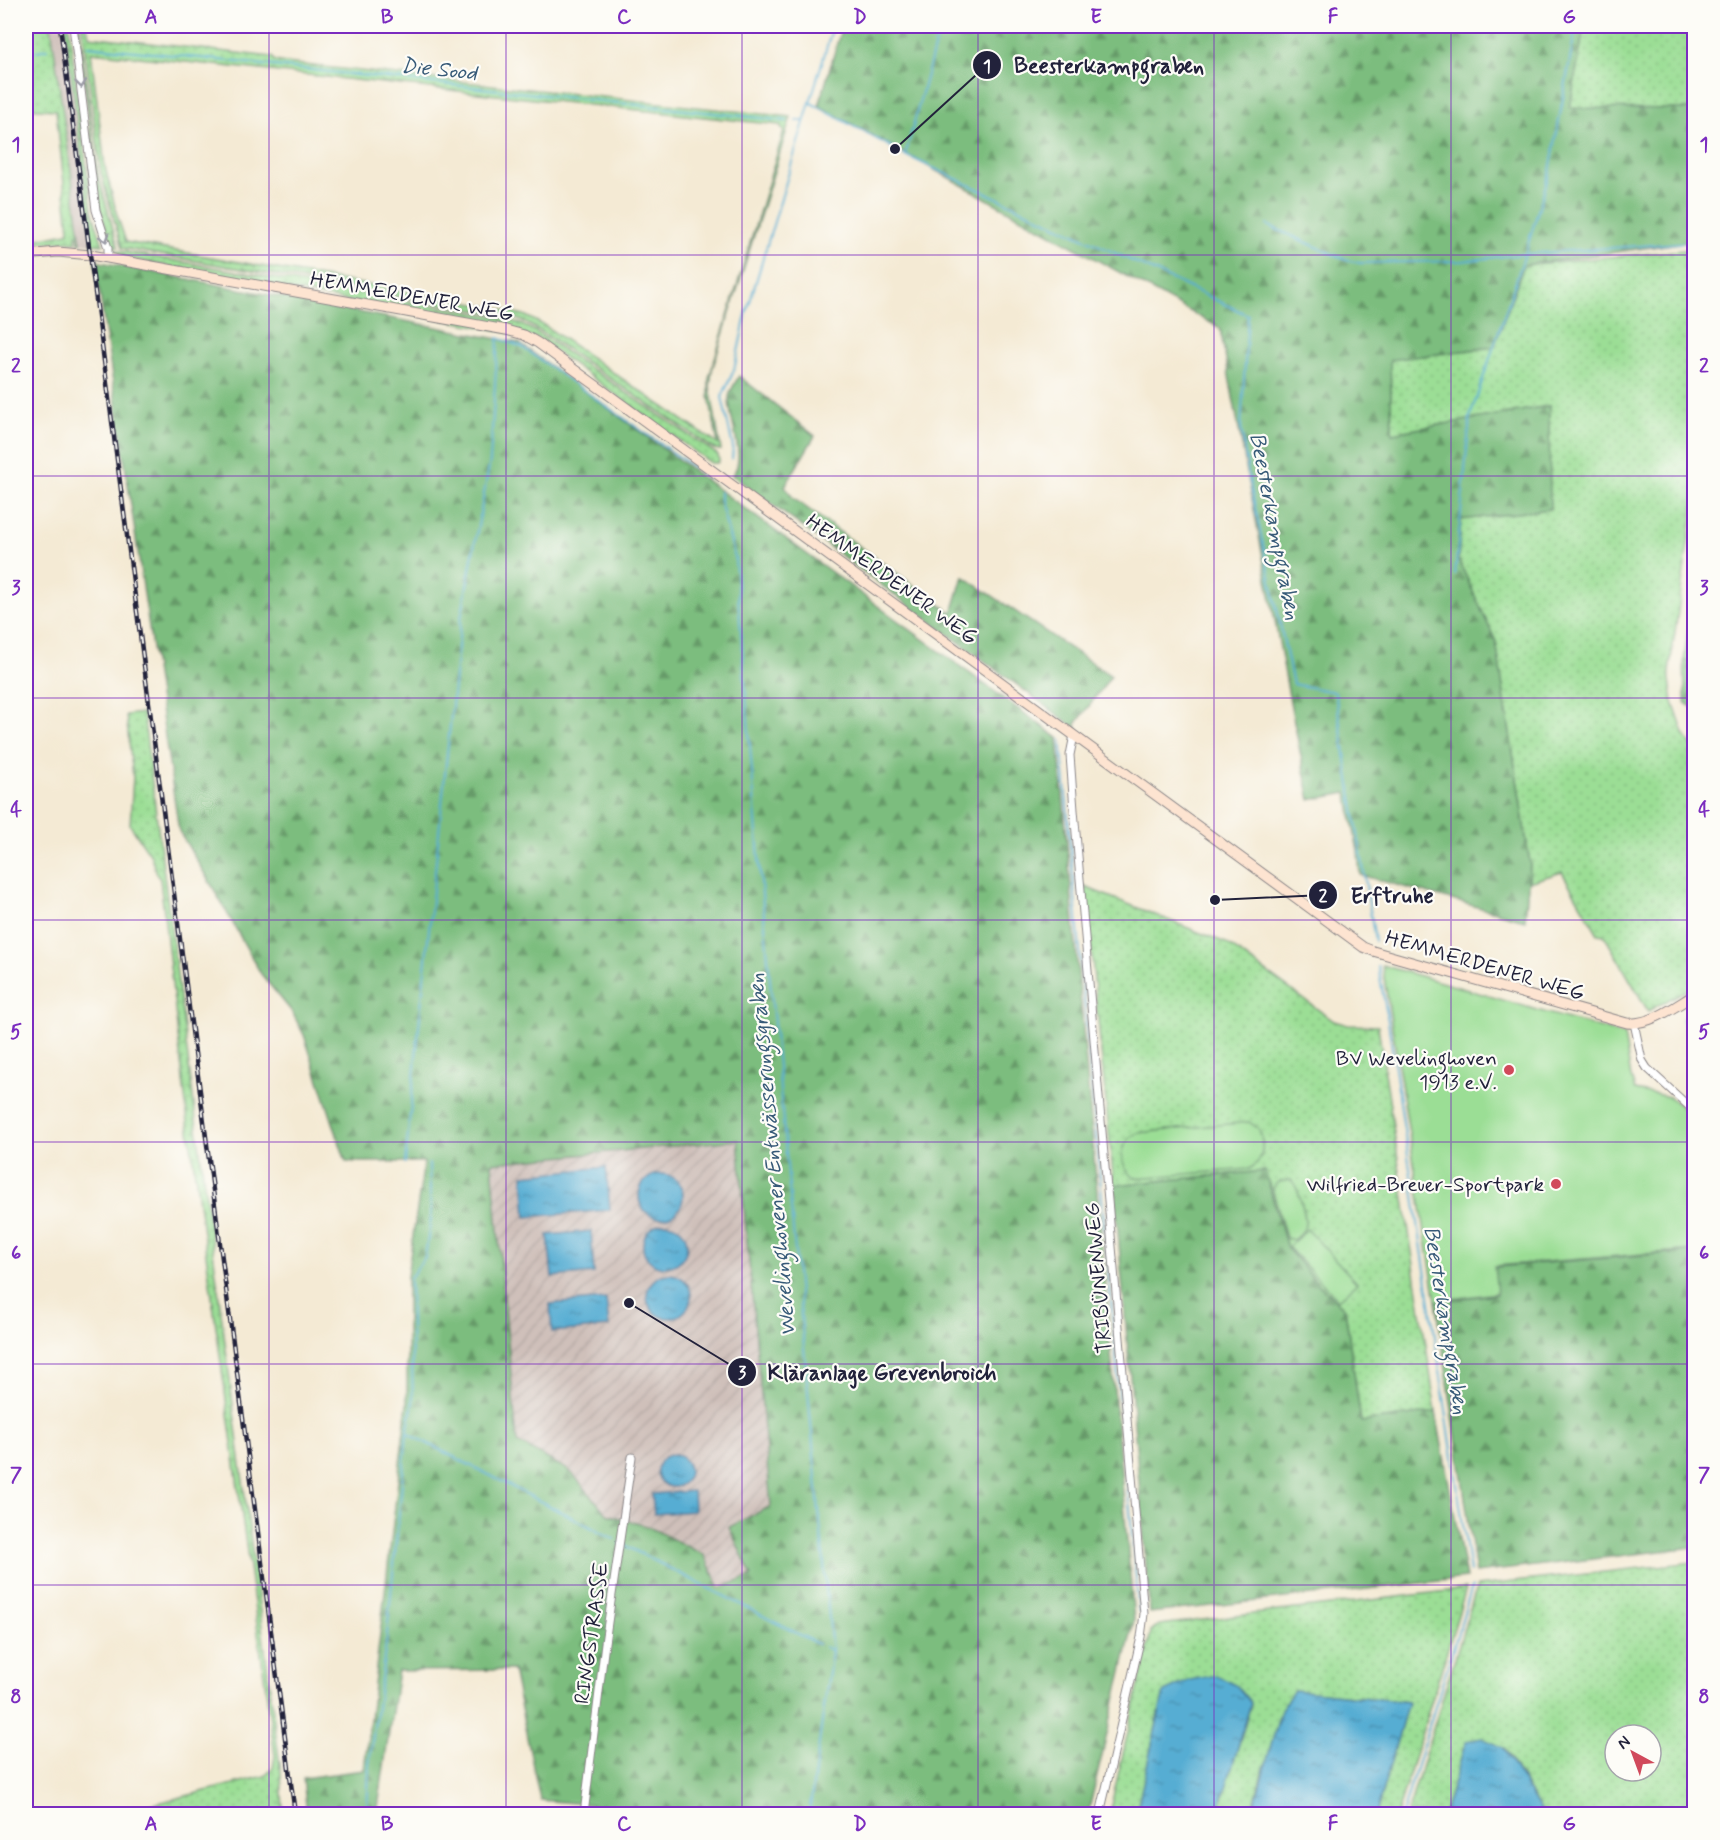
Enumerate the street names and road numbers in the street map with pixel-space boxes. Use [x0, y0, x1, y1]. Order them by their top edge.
street label: HEMMERDENER WEG [308, 265, 516, 329]
street label: HEMMERDENER WEG [800, 508, 983, 652]
street label: HEMMERDENER WEG [1382, 924, 1588, 1008]
street label: TRIBÜNENWEG [1078, 1201, 1120, 1355]
street label: RINGSTRASSE [568, 1560, 616, 1706]

